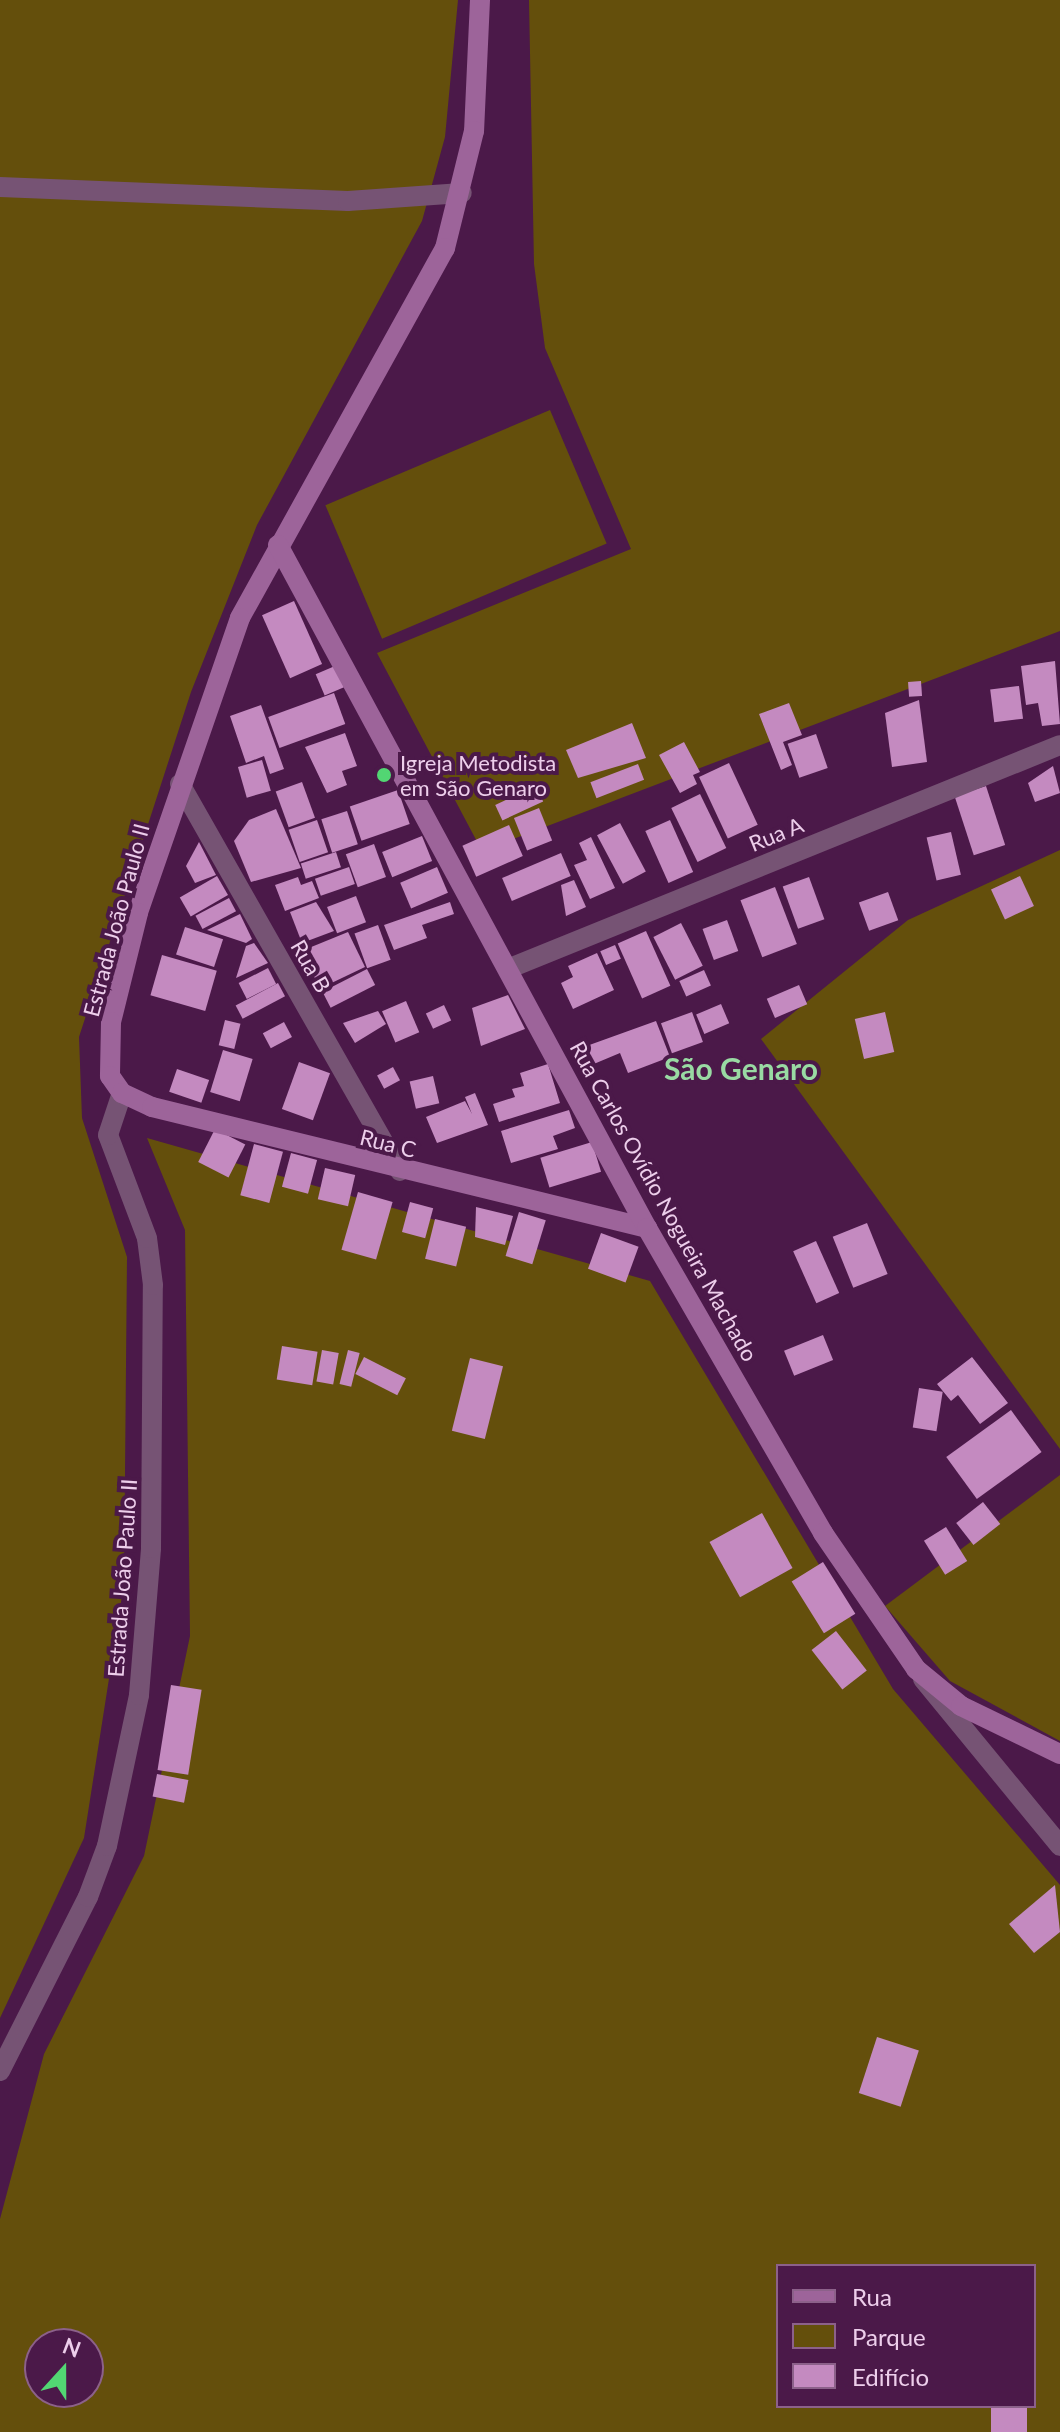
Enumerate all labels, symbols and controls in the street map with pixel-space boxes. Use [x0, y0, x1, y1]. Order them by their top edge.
place label: Igreja Metodista em São Genaro [400, 749, 556, 800]
marker: Igreja Metodista em São Genaro [375, 766, 393, 784]
street label: Rua A [745, 811, 807, 857]
street label: Estrada João Paulo II [77, 820, 155, 1020]
street label: Rua B [285, 935, 337, 997]
street label: Rua Carlos Ovídio Nogueira Machado [565, 1036, 763, 1366]
district label: São Genaro [664, 1050, 818, 1086]
street label: Rua C [357, 1123, 419, 1163]
street label: Estrada João Paulo II [102, 1477, 142, 1679]
legend [776, 2264, 1036, 2408]
text: Rua [852, 2282, 892, 2311]
text: Parque [852, 2322, 926, 2351]
north arrow [24, 2328, 104, 2408]
text: N [59, 2331, 85, 2363]
text: Edifício [852, 2362, 929, 2391]

